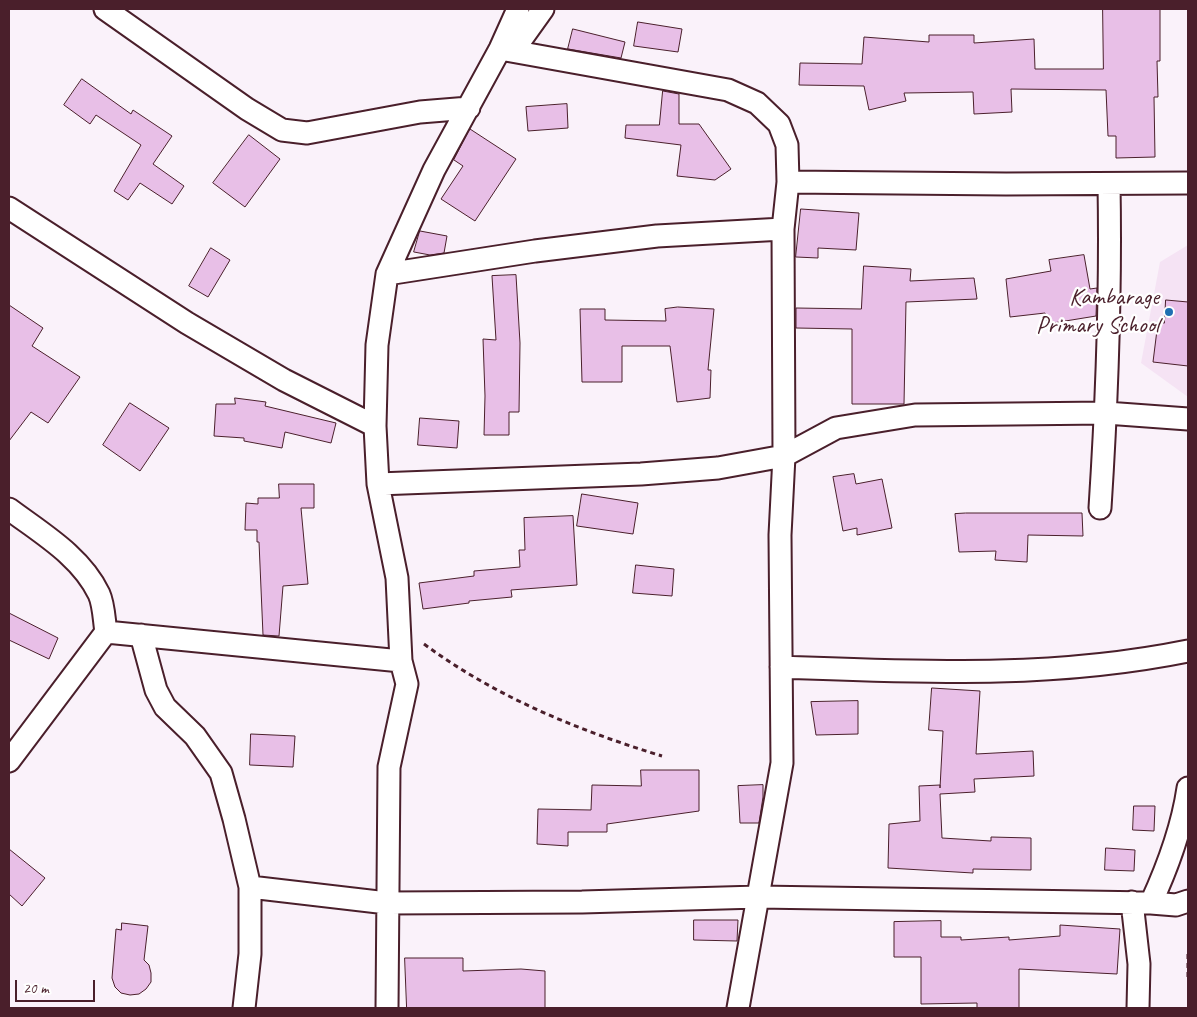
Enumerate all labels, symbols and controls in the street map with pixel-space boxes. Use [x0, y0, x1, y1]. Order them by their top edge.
place label: Kambarage Primary School [1036, 284, 1159, 340]
marker: Kambarage Primary School [1163, 306, 1175, 318]
scale bar [18, 970, 98, 1002]
text: 20 m [23, 979, 49, 998]

